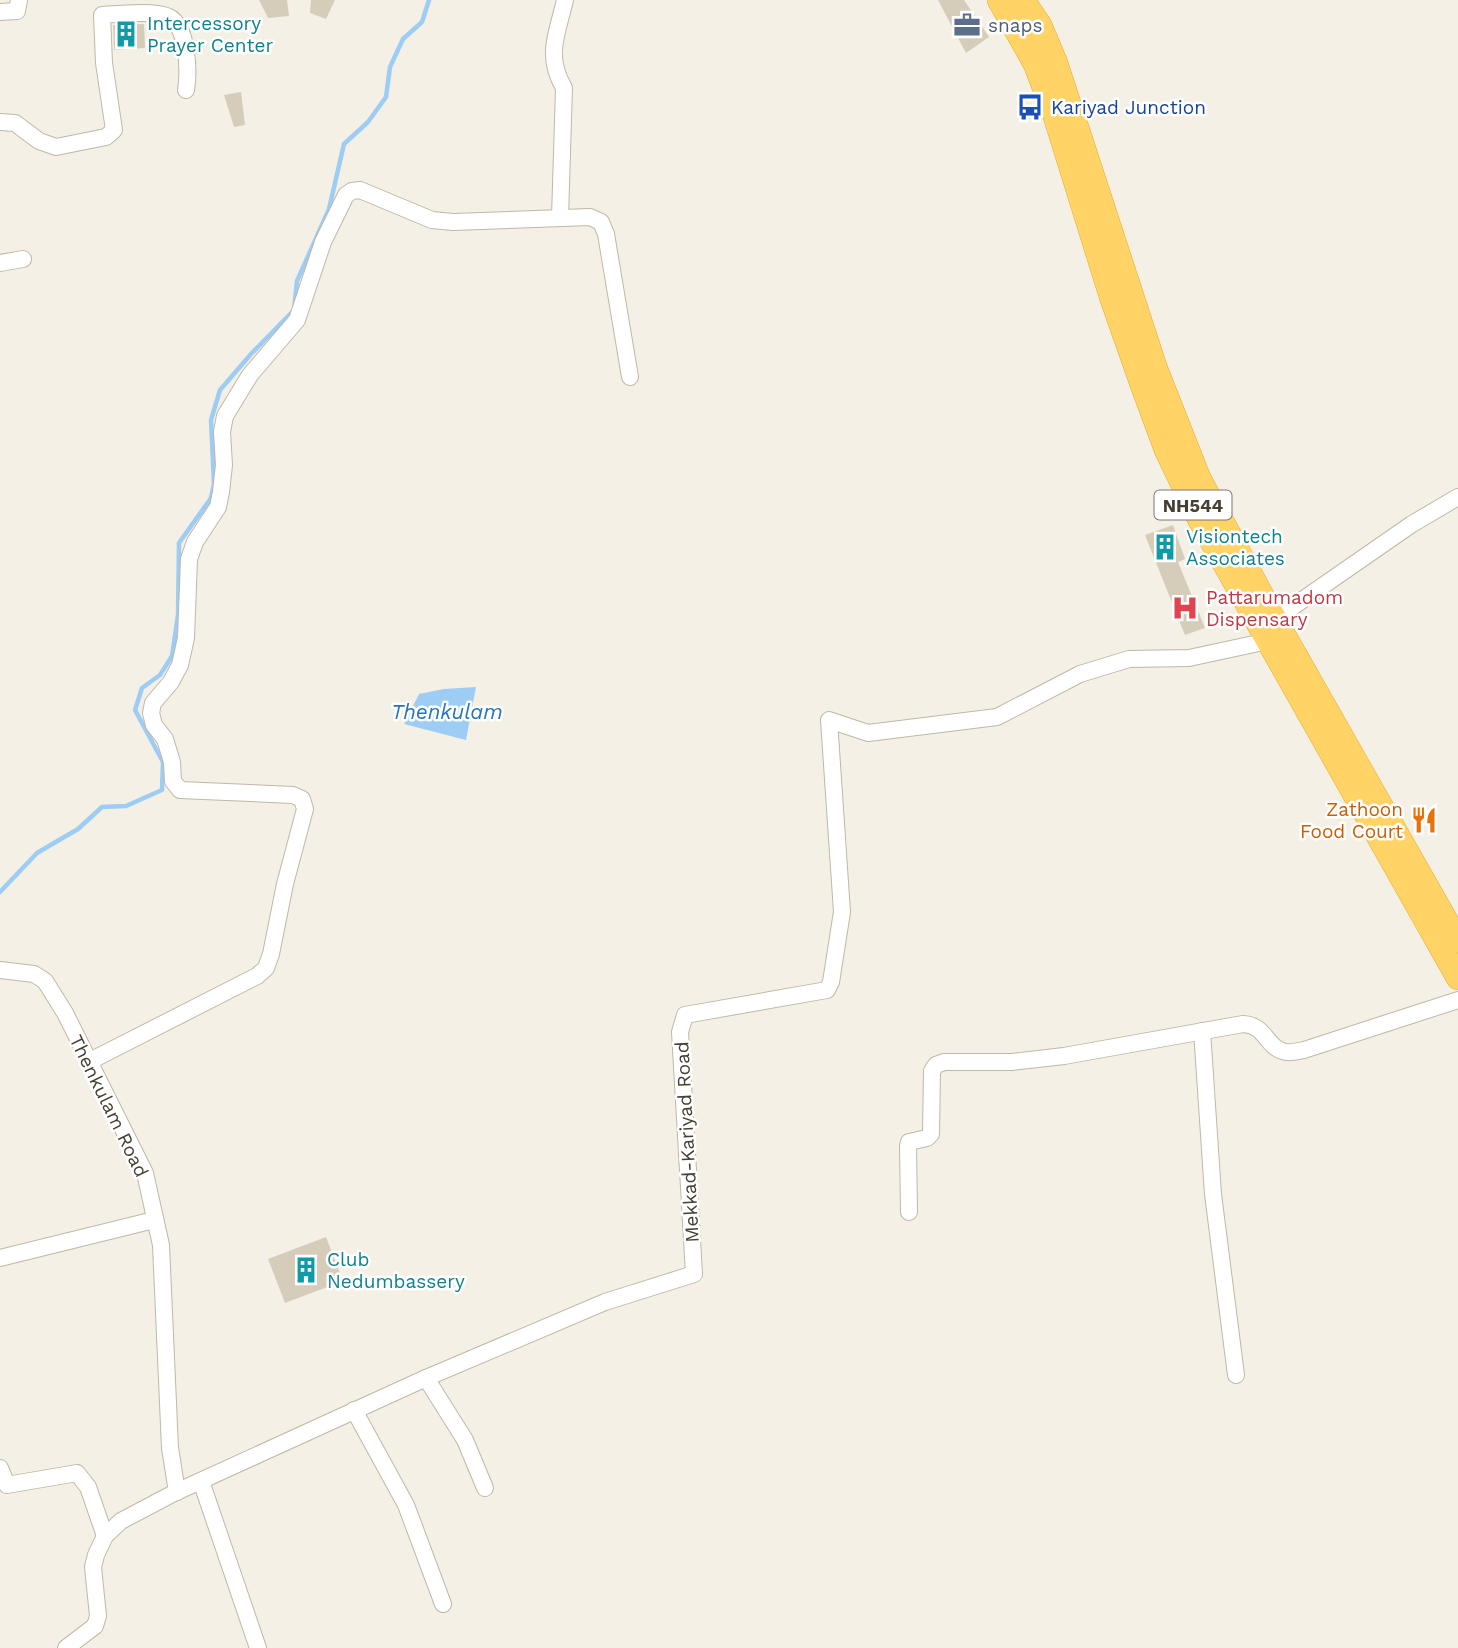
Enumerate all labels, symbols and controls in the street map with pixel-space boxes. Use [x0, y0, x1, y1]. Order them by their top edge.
office icon: snaps [952, 10, 982, 40]
place label: Intercessory Prayer Center [147, 12, 273, 57]
place label: snaps [988, 14, 1042, 37]
building icon: Intercessory Prayer Center [111, 19, 141, 49]
bus stop icon: Kariyad Junction [1015, 92, 1045, 122]
place label: Kariyad Junction [1051, 96, 1206, 119]
road number: NH544 [1154, 490, 1232, 520]
place label: Visiontech Associates [1186, 525, 1285, 570]
building icon: Visiontech Associates [1150, 532, 1180, 562]
place label: Pattarumadom Dispensary [1206, 586, 1343, 631]
hospital icon: Pattarumadom Dispensary [1170, 593, 1200, 623]
water label: Thenkulam [391, 699, 503, 724]
place label: Zathoon Food Court [1300, 798, 1403, 843]
restaurant icon: Zathoon Food Court [1409, 805, 1439, 835]
street label: Thenkulam Road [65, 1031, 153, 1181]
street label: Mekkad-Kariyad Road [670, 1041, 704, 1243]
place label: Club Nedumbassery [327, 1248, 465, 1293]
building icon: Club Nedumbassery [291, 1255, 321, 1285]

